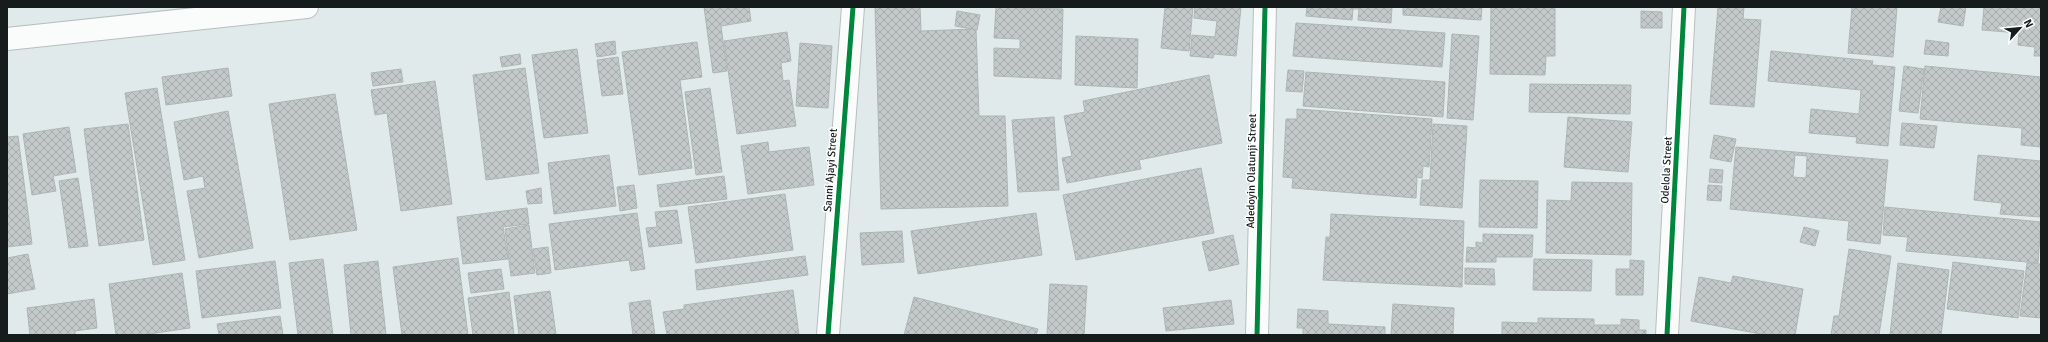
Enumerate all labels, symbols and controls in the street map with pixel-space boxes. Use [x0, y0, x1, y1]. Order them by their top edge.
north arrow [2000, 8, 2040, 48]
text: N [2021, 17, 2036, 30]
street label: Adedoyin Olatunji Street [1244, 113, 1259, 229]
street label: Sanni Ajayi Street [821, 128, 840, 212]
street label: Odelola Street [1658, 136, 1675, 204]

